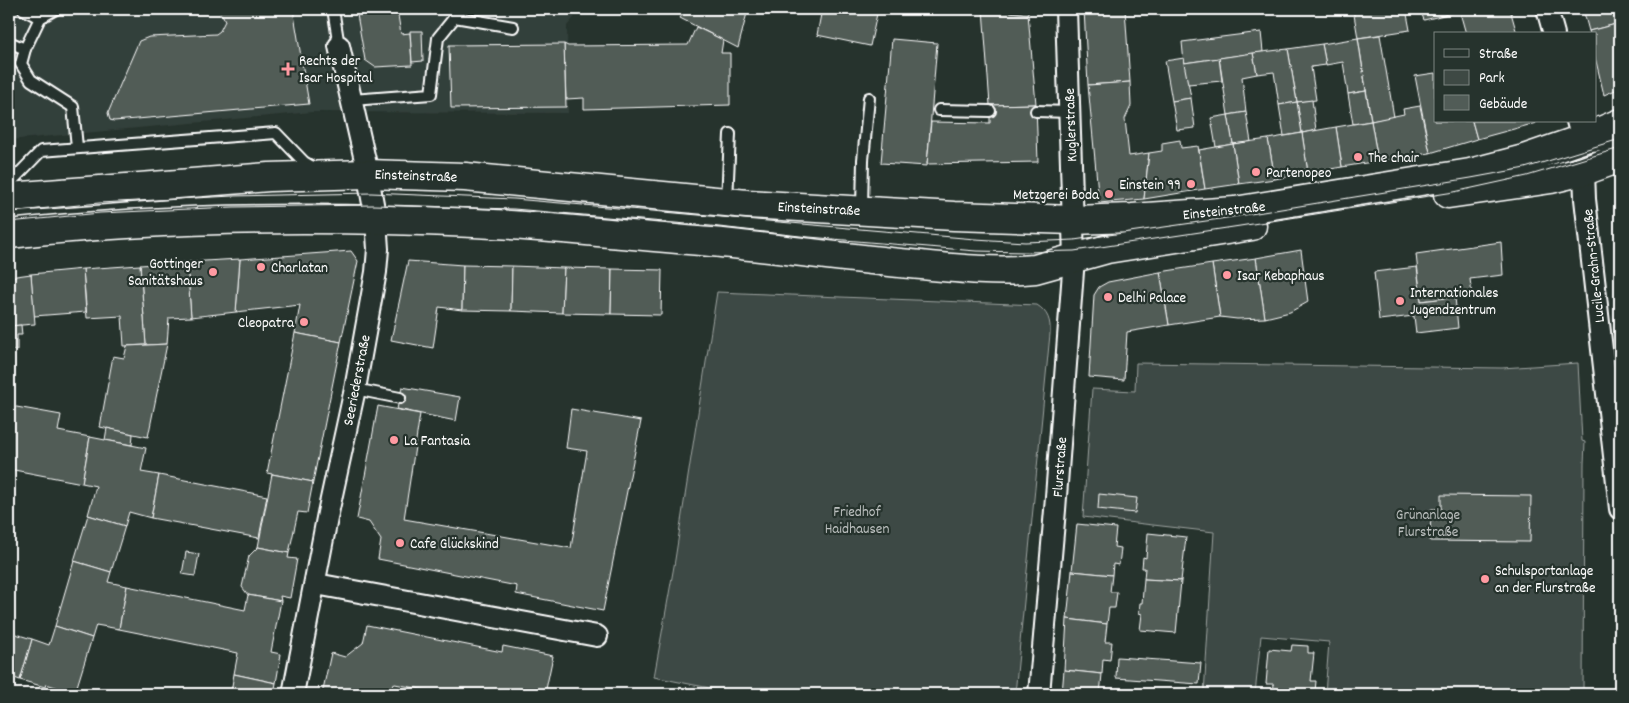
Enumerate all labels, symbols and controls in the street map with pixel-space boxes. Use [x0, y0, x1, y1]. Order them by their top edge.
legend [1434, 32, 1596, 122]
text: Straße [1479, 44, 1518, 66]
place label: Rechts der Isar Hospital [299, 51, 373, 90]
marker: Rechts der Isar Hospital [281, 62, 295, 76]
text: Park [1479, 68, 1505, 90]
street label: Kuglerstraße [1060, 87, 1084, 162]
text: Gebäude [1479, 94, 1528, 116]
place label: The chair [1368, 148, 1420, 170]
marker: The chair [1352, 151, 1364, 163]
place label: Partenopeo [1266, 163, 1332, 185]
street label: Einsteinstraße [374, 165, 458, 189]
marker: Partenopeo [1250, 166, 1262, 178]
place label: Einstein 99 [1119, 175, 1181, 197]
marker: Einstein 99 [1185, 178, 1197, 190]
place label: Metzgerei Boda [1013, 185, 1100, 207]
marker: Metzgerei Boda [1103, 188, 1115, 200]
street label: Einsteinstraße [777, 197, 861, 223]
street label: Einsteinstraße [1182, 197, 1267, 227]
street label: Lucile-Grahn-Straße [1578, 207, 1612, 324]
place label: Gottinger Sanitätshaus [128, 254, 203, 293]
place label: Charlatan [271, 258, 328, 280]
marker: Charlatan [255, 261, 267, 273]
marker: Gottinger Sanitätshaus [207, 266, 219, 278]
place label: Isar Kebaphaus [1237, 266, 1325, 288]
marker: Isar Kebaphaus [1221, 269, 1233, 281]
place label: Internationales Jugendzentrum [1410, 283, 1499, 322]
place label: Delhi Palace [1118, 288, 1186, 310]
marker: Delhi Palace [1102, 291, 1114, 303]
marker: Internationales Jugendzentrum [1394, 295, 1406, 307]
place label: Cleopatra [238, 313, 295, 335]
marker: Cleopatra [298, 316, 310, 328]
street label: Seeriederstraße [338, 333, 378, 428]
place label: La Fantasia [404, 431, 471, 453]
marker: La Fantasia [388, 434, 400, 446]
street label: Flurstraße [1048, 436, 1074, 498]
park label: Friedhof Haidhausen [825, 502, 889, 541]
park label: Grünanlage Flurstraße [1396, 505, 1461, 544]
place label: Cafe Glückskind [410, 534, 499, 556]
marker: Cafe Glückskind [394, 537, 406, 549]
place label: Schulsportanlage an der Flurstraße [1495, 561, 1596, 600]
marker: Schulsportanlage an der Flurstraße [1479, 573, 1491, 585]

